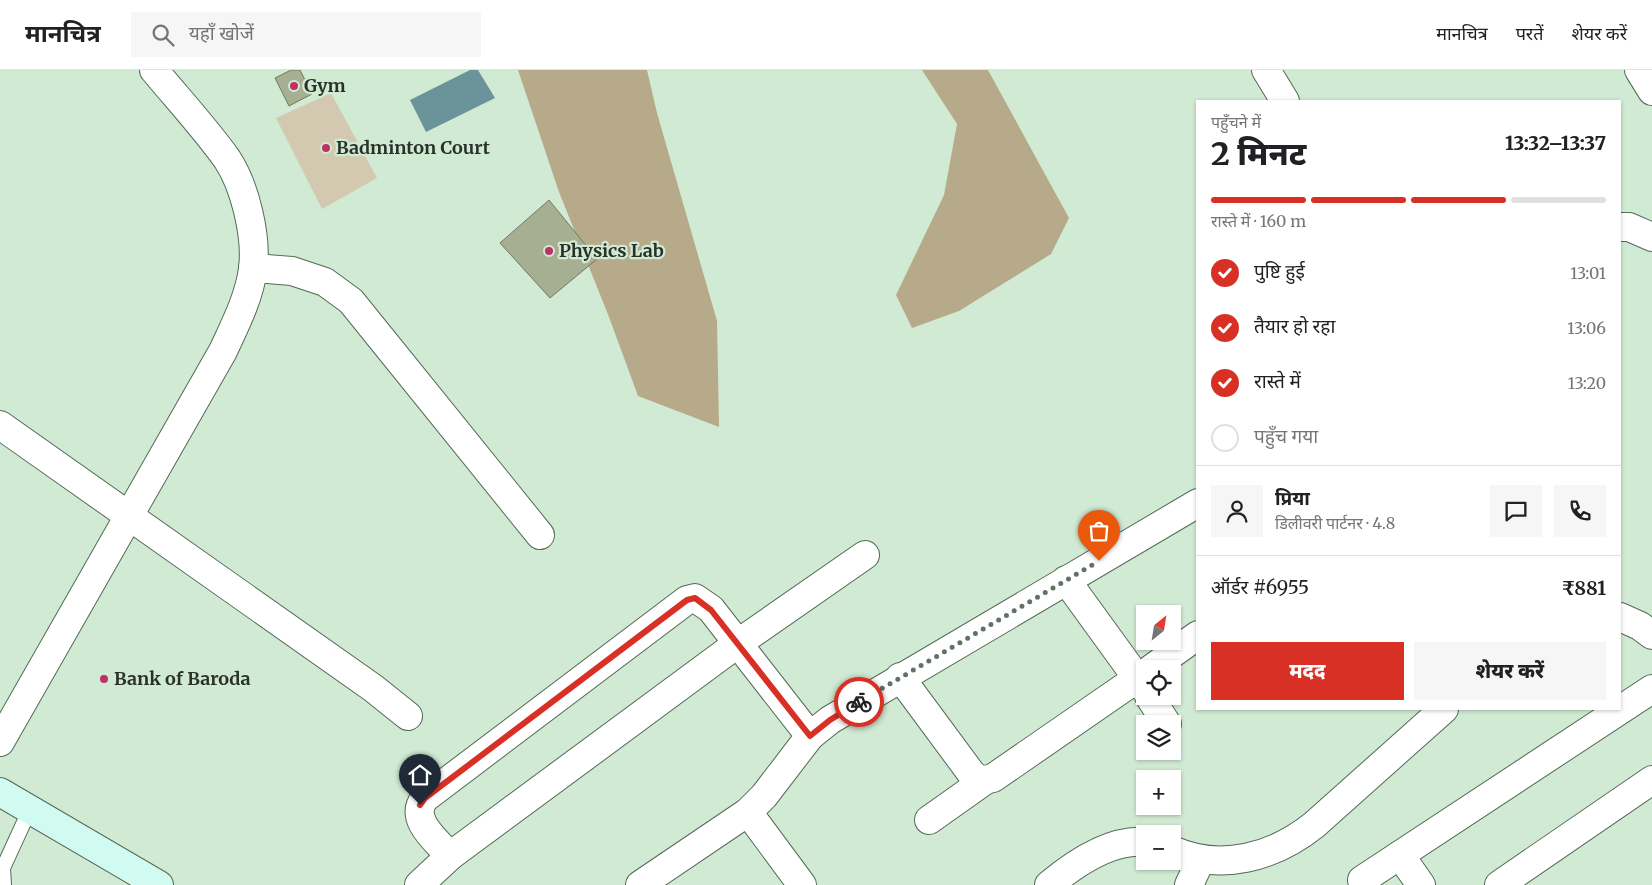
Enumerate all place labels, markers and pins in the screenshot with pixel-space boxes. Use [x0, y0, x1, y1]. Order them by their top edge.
place label: Gym [304, 74, 346, 97]
marker: Gym [288, 80, 300, 92]
place label: Badminton Court [336, 136, 491, 159]
marker: Badminton Court [320, 142, 332, 154]
place label: Physics Lab [559, 239, 664, 262]
marker: Physics Lab [543, 245, 555, 257]
pin [1078, 510, 1120, 561]
place label: Bank of Baroda [114, 667, 251, 690]
marker: Bank of Baroda [98, 673, 110, 685]
pin [399, 754, 441, 805]

